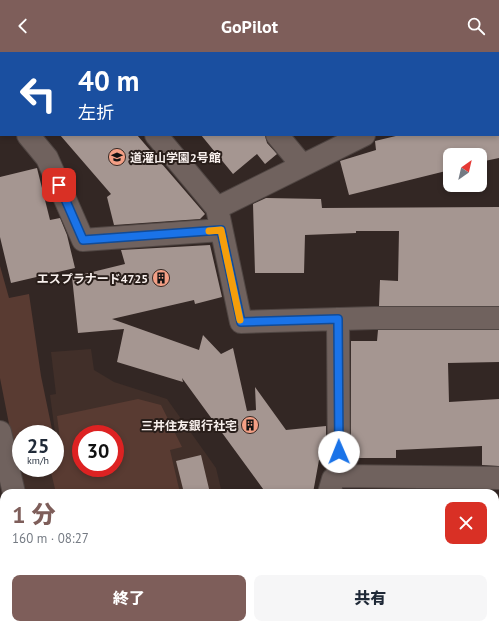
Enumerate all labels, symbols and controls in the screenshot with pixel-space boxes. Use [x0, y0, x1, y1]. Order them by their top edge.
icon: back [12, 15, 34, 37]
text: GoPilot [221, 15, 278, 38]
icon: search [465, 15, 487, 37]
text: 40 m [78, 62, 139, 99]
icon: left [12, 68, 64, 120]
text: 左折 [78, 101, 114, 124]
school or university icon: 道灌山学園2号館 [107, 147, 127, 167]
north arrow [443, 148, 487, 192]
map controls [443, 148, 487, 192]
place label: 道灌山学園2号館 [130, 150, 221, 165]
pin [42, 168, 76, 202]
icon: arrive [48, 174, 70, 196]
building icon: エスプラナード4725 [151, 268, 171, 288]
place label: エスプラナード4725 [37, 271, 148, 286]
building icon: 三井住友銀行社宅 [240, 415, 260, 435]
place label: 三井住友銀行社宅 [141, 418, 237, 433]
speed limit sign: 30 [72, 425, 124, 477]
position arrow [318, 431, 360, 473]
text: 25 [27, 433, 49, 459]
text: km/h [27, 454, 49, 467]
text: 1 分 [12, 499, 56, 530]
button: close [445, 502, 487, 544]
text: 160 m · 08:27 [12, 530, 89, 547]
button: 終了 [12, 575, 246, 621]
button: 共有 [254, 575, 487, 621]

